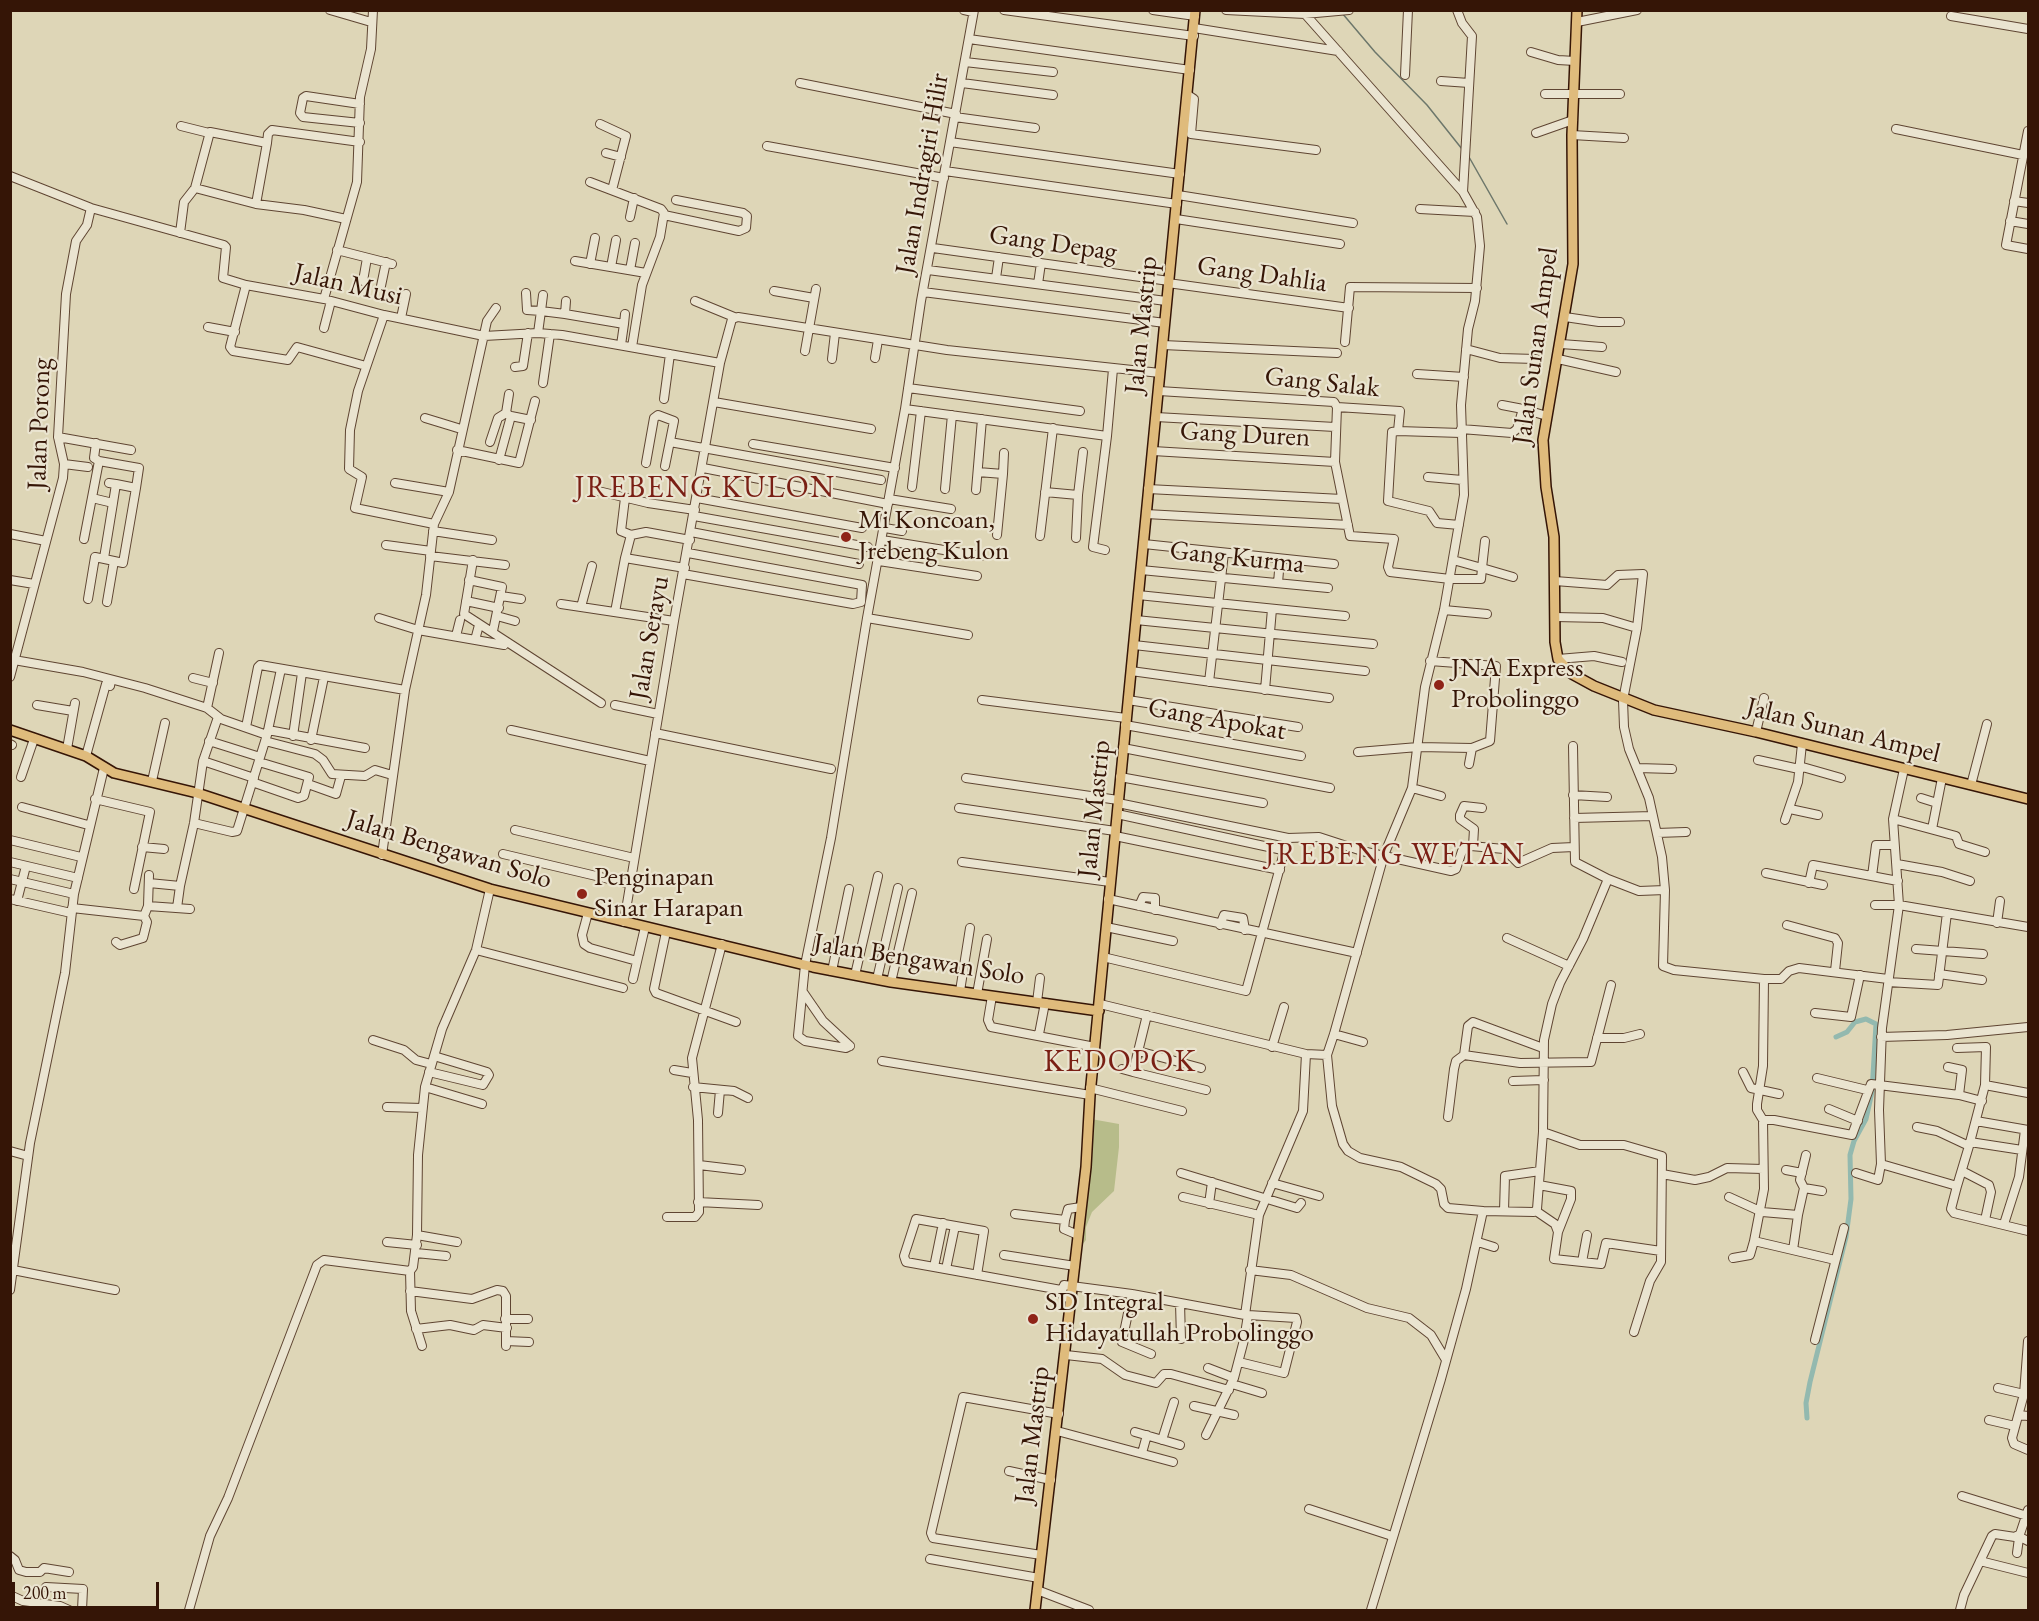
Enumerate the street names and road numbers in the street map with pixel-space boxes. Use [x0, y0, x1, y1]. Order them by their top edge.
street label: Jalan Indragiri Hilir [889, 71, 957, 277]
street label: Gang Depag [987, 219, 1119, 269]
street label: Jalan Sunan Ampel [1506, 245, 1566, 447]
street label: Gang Dahlia [1195, 250, 1329, 300]
street label: Jalan Mastrip [1119, 255, 1165, 395]
street label: Jalan Musi [290, 257, 406, 313]
street label: Jalan Porong [22, 357, 58, 491]
street label: Gang Salak [1263, 361, 1381, 405]
street label: Gang Duren [1179, 415, 1311, 455]
street label: Gang Kurma [1168, 535, 1306, 581]
street label: Jalan Serayu [623, 573, 677, 703]
street label: Jalan Sunan Ampel [1743, 691, 1943, 771]
street label: Gang Apokat [1146, 692, 1288, 748]
street label: Jalan Mastrip [1072, 739, 1118, 879]
street label: Jalan Bengawan Solo [342, 803, 556, 897]
street label: Jalan Bengawan Solo [811, 927, 1027, 993]
street label: Jalan Mastrip [1008, 1364, 1058, 1506]

